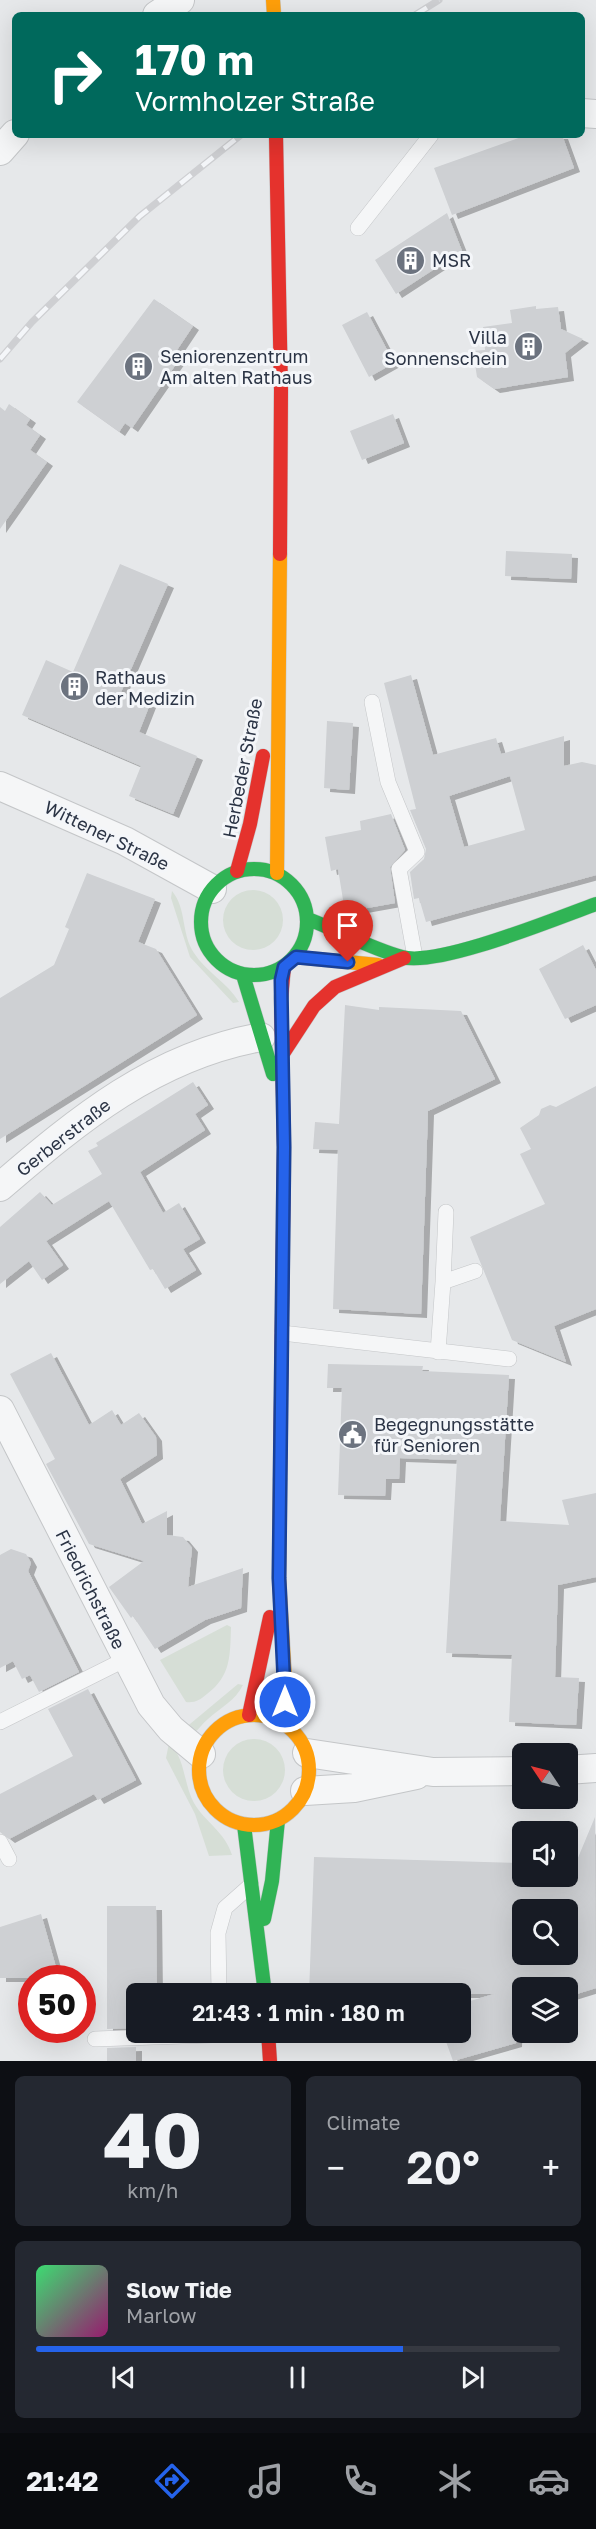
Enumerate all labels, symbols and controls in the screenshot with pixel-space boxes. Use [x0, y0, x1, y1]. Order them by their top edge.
text: 170 m [135, 34, 254, 84]
icon: right [36, 36, 114, 114]
text: Vormholzer Straße [135, 85, 375, 117]
building icon: MSR [395, 244, 427, 276]
place label: MSR [432, 249, 471, 271]
place label: Villa Sonnenschein [384, 326, 507, 369]
building icon: Villa Sonnenschein [512, 331, 544, 363]
place label: Seniorenzentrum Am alten Rathaus [160, 345, 312, 388]
building icon: Seniorenzentrum Am alten Rathaus [123, 350, 155, 382]
place label: Rathaus der Medizin [95, 666, 195, 709]
building icon: Rathaus der Medizin [58, 671, 90, 703]
street label: Herbeder Straße [218, 696, 266, 840]
street label: Wittener Straße [41, 795, 173, 875]
pin [322, 900, 373, 962]
icon: arrive [331, 909, 364, 942]
street label: Gerberstraße [12, 1093, 114, 1181]
place label: Begegnungsstätte für Senioren [374, 1413, 534, 1456]
public building icon: Begegnungsstätte für Senioren [337, 1418, 369, 1450]
street label: Friedrichstraße [51, 1525, 131, 1653]
position arrow [253, 1670, 317, 1734]
north arrow [512, 1743, 578, 1809]
map controls [512, 1743, 578, 2043]
button: sound [512, 1821, 578, 1887]
button: search [512, 1899, 578, 1965]
speed limit sign: 50 [18, 1965, 96, 2043]
button: layers [512, 1977, 578, 2043]
text: 21:43 · 1 min · 180 m [192, 1999, 405, 2026]
text: 40 [103, 2092, 202, 2185]
text: Climate [327, 2110, 400, 2134]
text: 20° [407, 2140, 480, 2194]
text: − [327, 2148, 345, 2187]
text: + [542, 2148, 560, 2187]
text: km/h [127, 2178, 178, 2202]
text: Slow Tide [126, 2276, 232, 2303]
text: Marlow [126, 2303, 197, 2327]
icon: previous [107, 2361, 140, 2394]
icon: pause [281, 2361, 314, 2394]
icon: next [456, 2361, 489, 2394]
icon: directions [151, 2460, 193, 2502]
icon: music [245, 2460, 287, 2502]
icon: phone [339, 2460, 381, 2502]
icon: climate [434, 2460, 476, 2502]
icon: car [528, 2460, 570, 2502]
text: 21:42 [26, 2465, 99, 2497]

